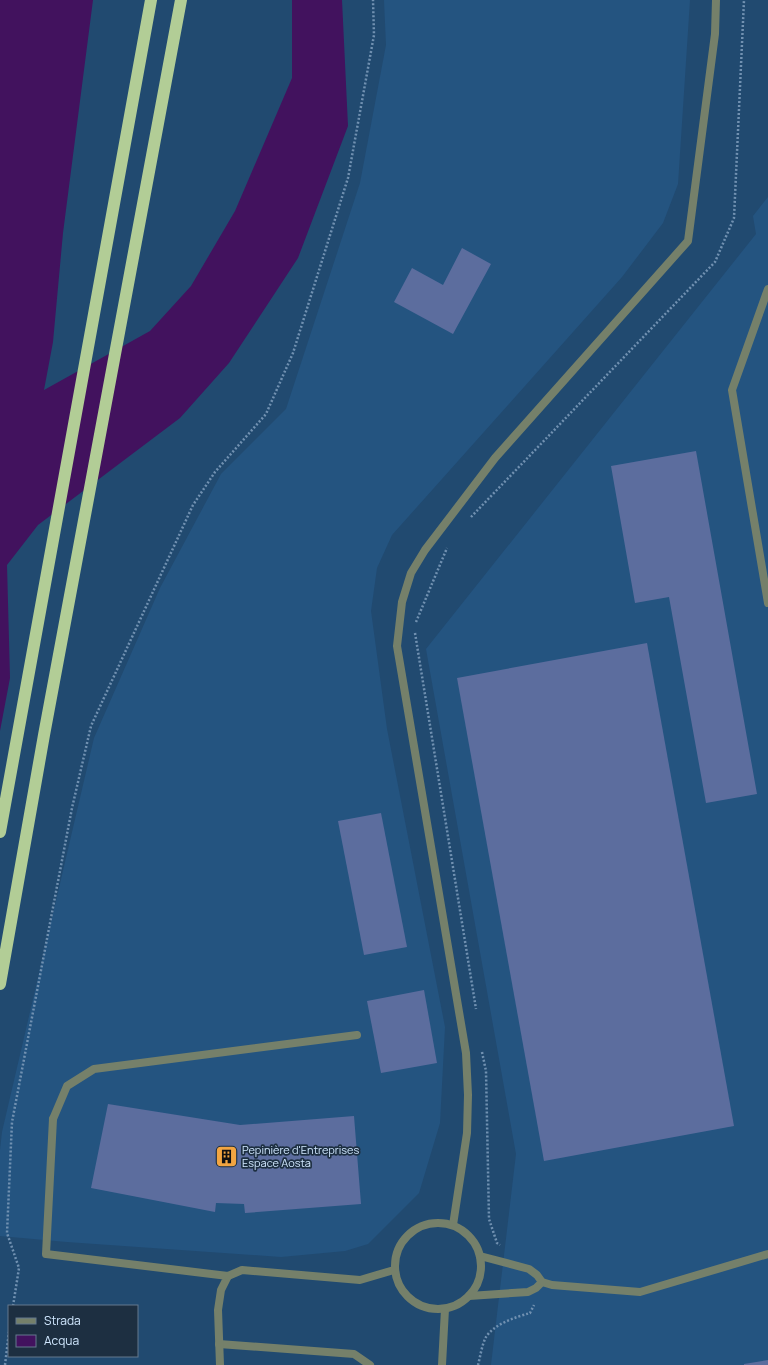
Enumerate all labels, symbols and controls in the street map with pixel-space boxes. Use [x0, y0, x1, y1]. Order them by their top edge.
place label: Pepinière d'Entreprises Espace Aosta [242, 1142, 359, 1170]
building icon: Pepinière d'Entreprises Espace Aosta [214, 1143, 240, 1169]
legend [8, 1305, 138, 1357]
text: Strada [44, 1312, 81, 1329]
text: Acqua [44, 1332, 79, 1349]

